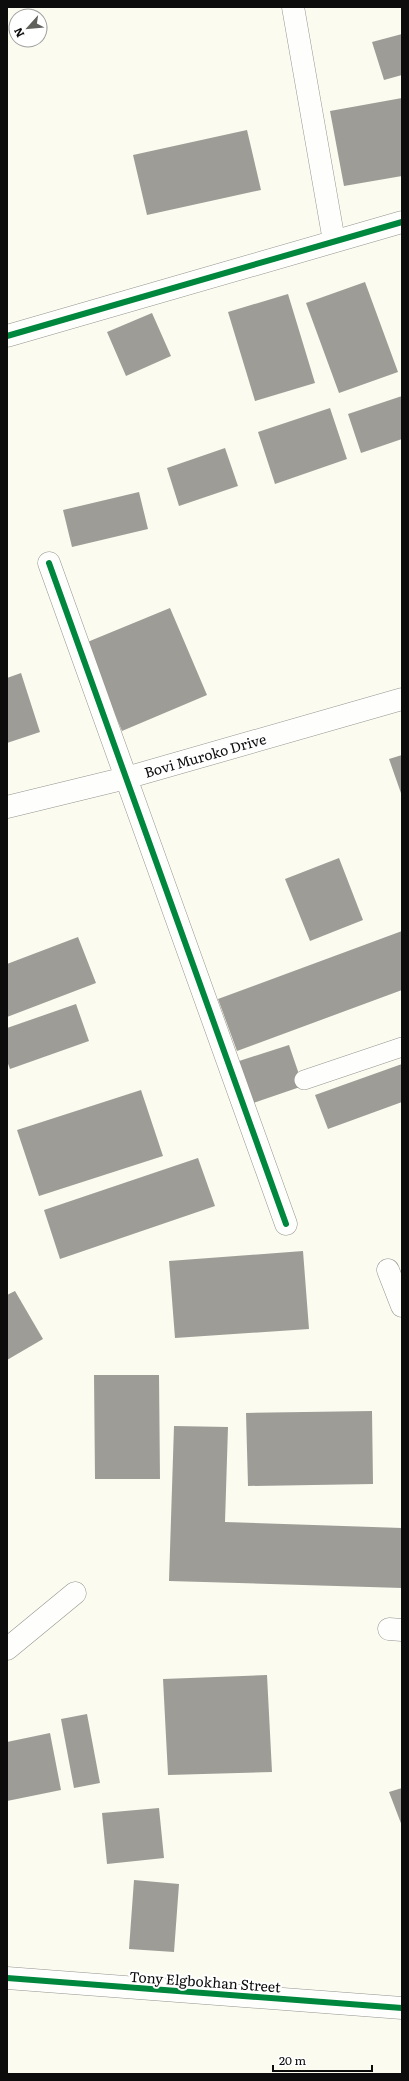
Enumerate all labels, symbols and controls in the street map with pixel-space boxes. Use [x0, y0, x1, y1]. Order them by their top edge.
north arrow [8, 8, 48, 48]
text: N [9, 25, 27, 41]
street label: Bovi Muroko Drive [142, 728, 268, 782]
street label: Tony Elgbokhan Street [129, 1966, 282, 1996]
scale bar [273, 2047, 372, 2073]
text: 20 m [279, 2051, 306, 2069]

